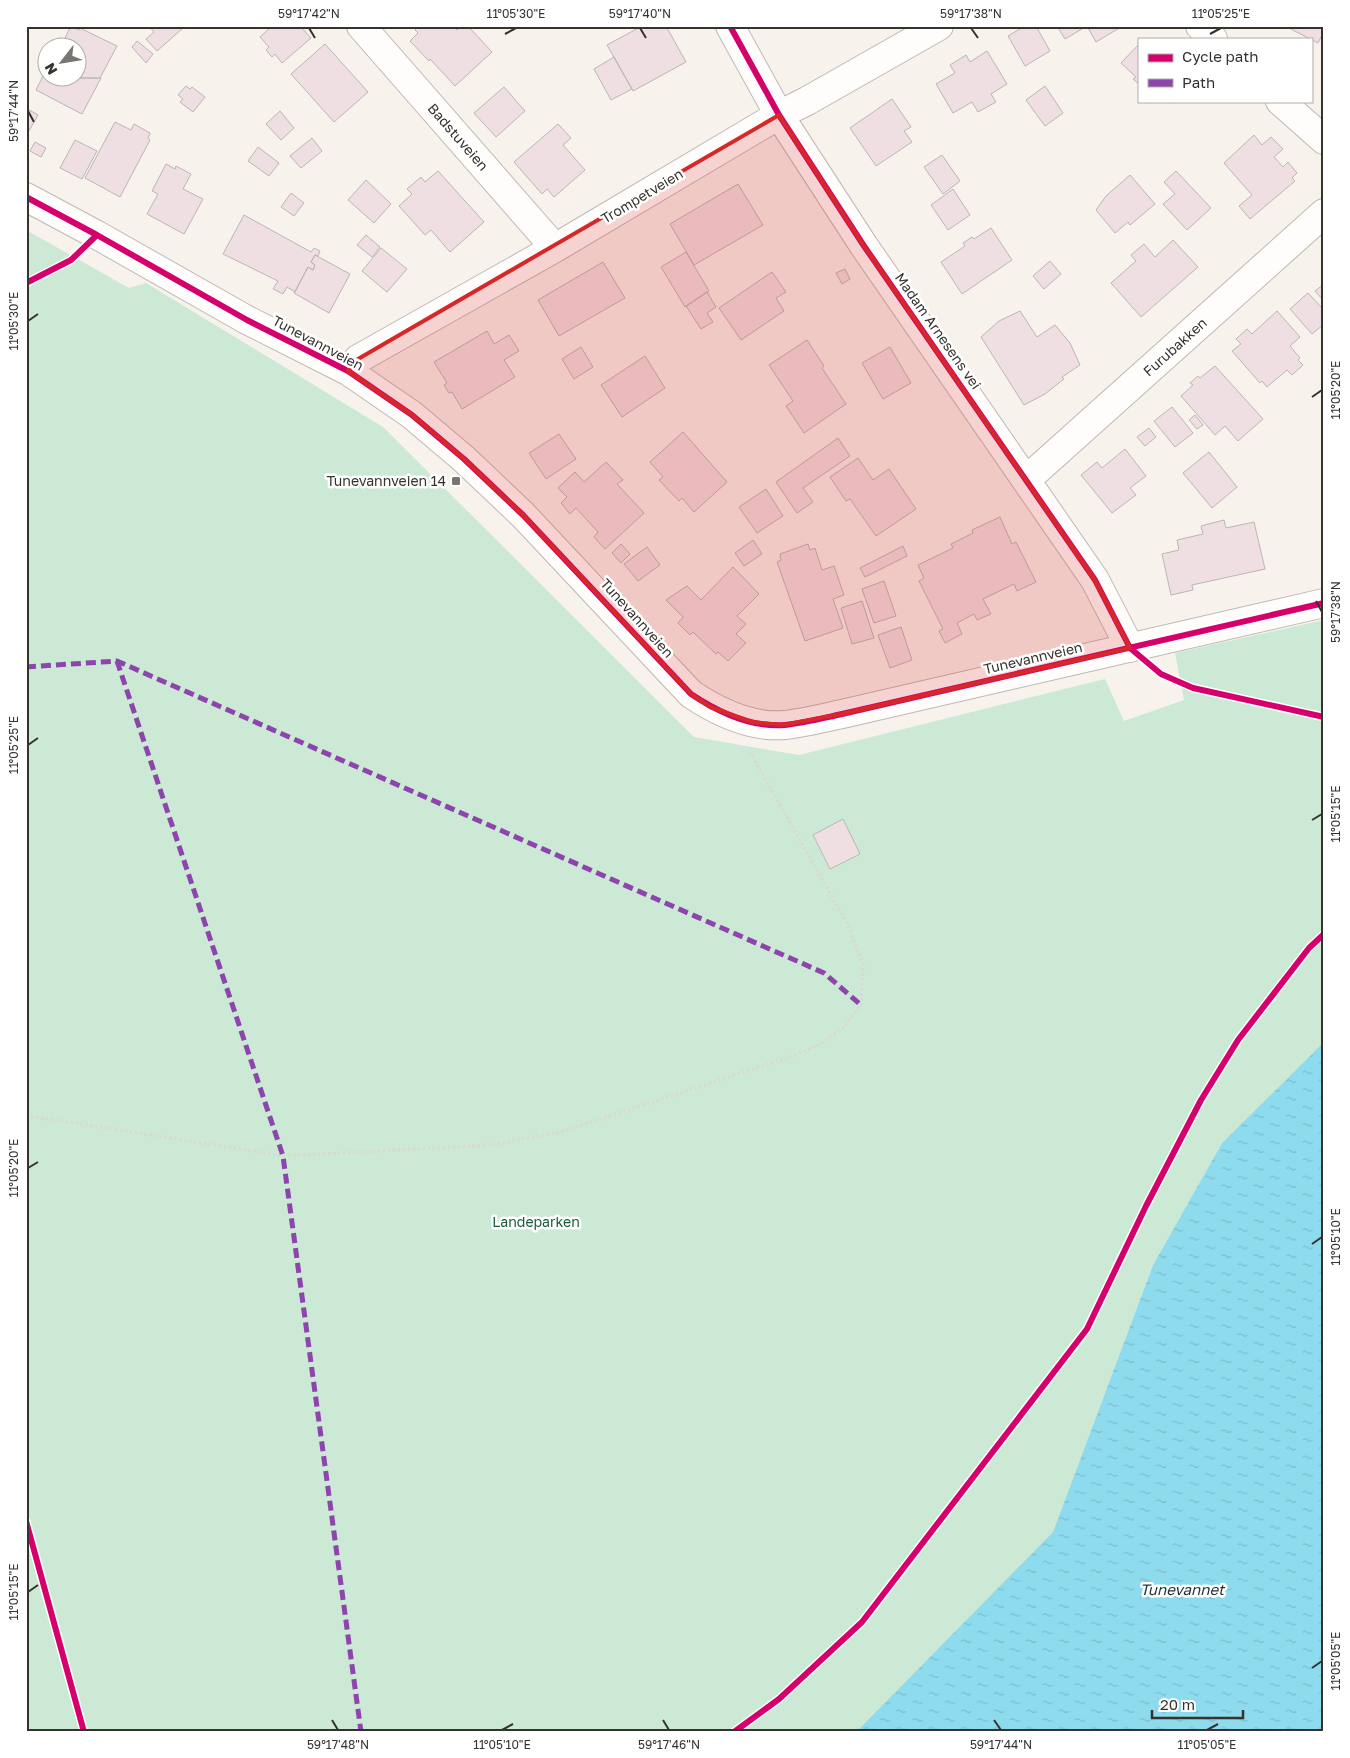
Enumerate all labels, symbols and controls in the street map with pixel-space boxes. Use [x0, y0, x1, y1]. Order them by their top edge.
text: 59°17'42"N [278, 6, 340, 21]
text: 11°05'30"E [487, 6, 545, 21]
text: 59°17'40"N [609, 6, 671, 21]
text: 59°17'38"N [940, 6, 1002, 21]
text: 11°05'25"E [1192, 6, 1250, 21]
north arrow [38, 38, 88, 88]
legend [1138, 38, 1312, 102]
text: Cycle path [1182, 47, 1258, 65]
text: N [40, 60, 60, 78]
text: Path [1182, 73, 1215, 91]
text: 59°17'44"N [6, 80, 21, 142]
street label: Badstuveien [425, 100, 492, 174]
street label: Trompetveien [598, 165, 686, 227]
street label: Madam Arnesens vei [892, 269, 985, 392]
text: 11°05'30"E [6, 292, 21, 350]
street label: Tunevannveien [270, 311, 367, 374]
street label: Furubakken [1139, 314, 1210, 380]
text: 11°05'20"E [1328, 361, 1343, 419]
place label: Tunevannveien 14 [326, 472, 446, 489]
marker: Tunevannveien 14 [450, 475, 462, 487]
street label: Tunevannveien [597, 575, 677, 661]
text: 59°17'38"N [1328, 581, 1343, 643]
street label: Tunevannveien [982, 638, 1084, 677]
text: 11°05'25"E [6, 716, 21, 774]
text: 11°05'15"E [1328, 785, 1343, 843]
text: 11°05'20"E [6, 1139, 21, 1197]
text: 11°05'10"E [1328, 1208, 1343, 1266]
park label: Landeparken [492, 1213, 580, 1230]
text: 11°05'15"E [6, 1563, 21, 1621]
water label: Tunevannet [1140, 1580, 1226, 1598]
text: 11°05'05"E [1328, 1632, 1343, 1690]
scale bar [1152, 1688, 1244, 1720]
text: 20 m [1160, 1695, 1195, 1713]
text: 59°17'48"N [307, 1737, 369, 1752]
text: 11°05'10"E [473, 1737, 531, 1752]
text: 59°17'46"N [638, 1737, 700, 1752]
text: 59°17'44"N [970, 1737, 1032, 1752]
text: 11°05'05"E [1178, 1737, 1236, 1752]

